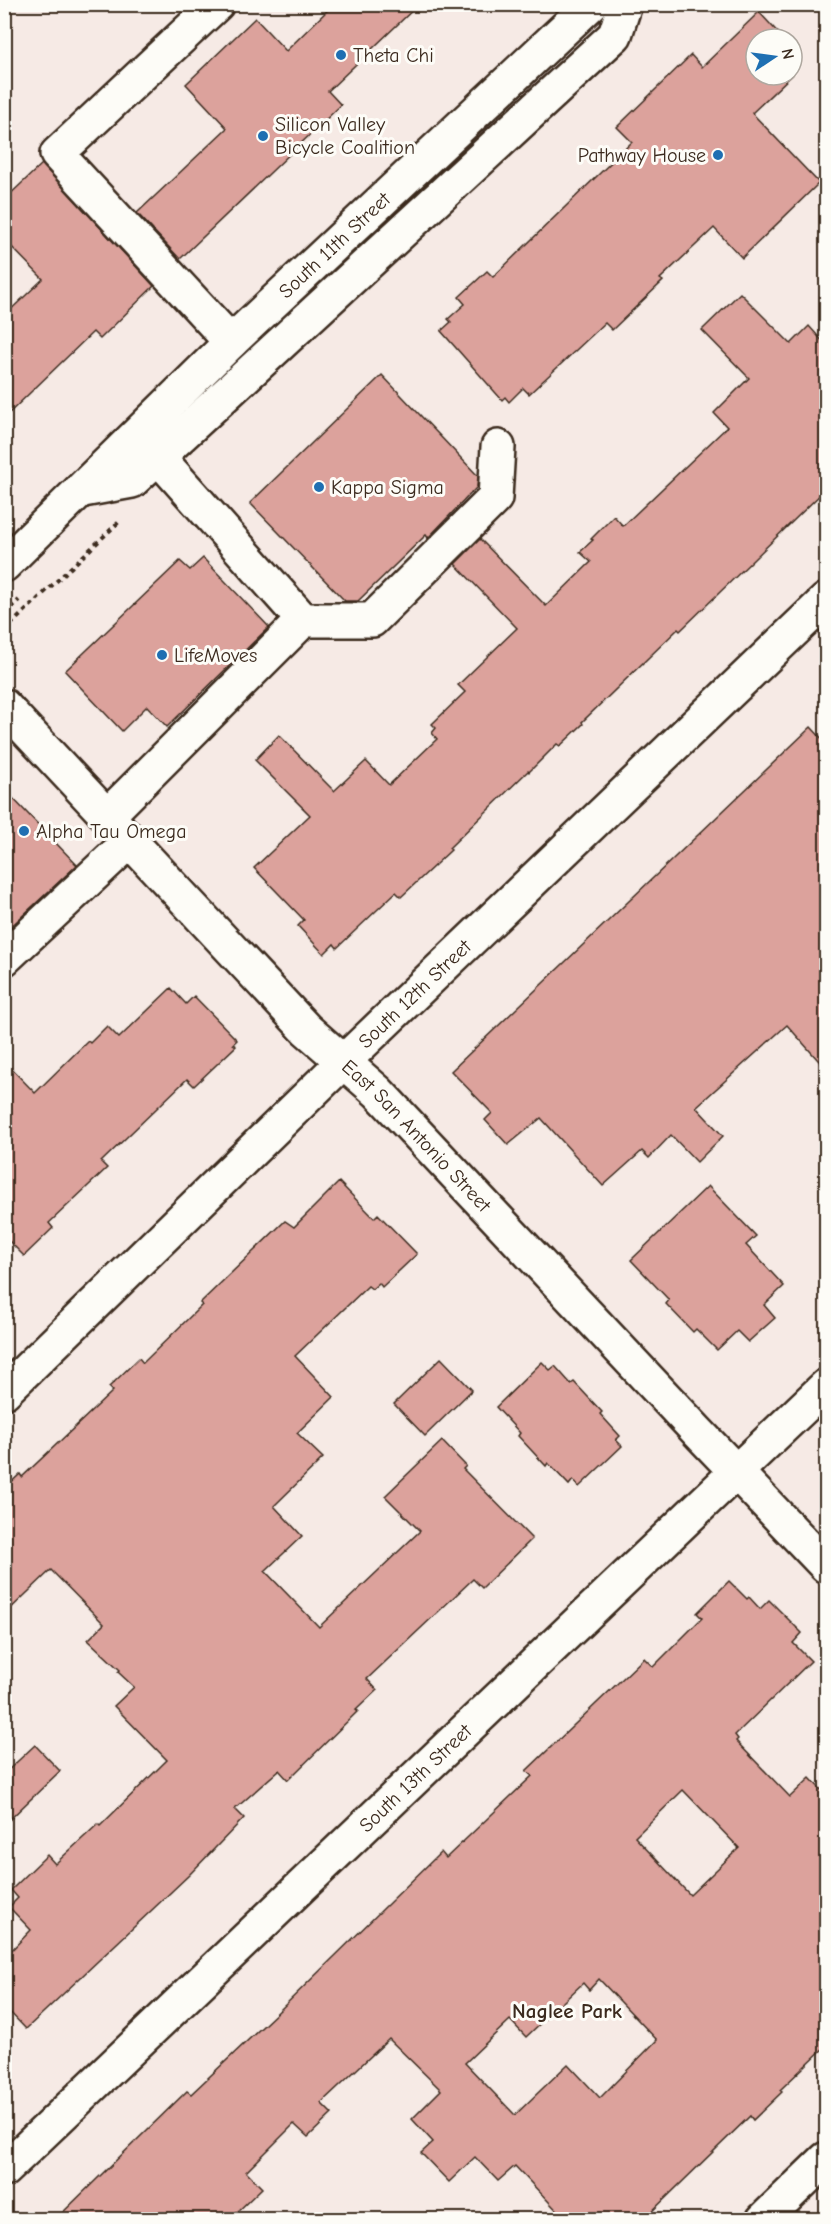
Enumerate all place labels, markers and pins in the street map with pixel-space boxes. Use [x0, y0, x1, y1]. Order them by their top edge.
place label: Theta Chi [353, 44, 434, 67]
marker: Theta Chi [334, 48, 348, 62]
place label: Silicon Valley Bicycle Coalition [275, 113, 415, 159]
marker: Silicon Valley Bicycle Coalition [256, 129, 270, 143]
place label: Pathway House [578, 144, 706, 167]
marker: Pathway House [711, 148, 725, 162]
place label: Kappa Sigma [331, 476, 444, 499]
marker: Kappa Sigma [312, 480, 326, 494]
place label: LifeMoves [174, 644, 257, 667]
marker: LifeMoves [155, 648, 169, 662]
place label: Alpha Tau Omega [36, 820, 186, 843]
marker: Alpha Tau Omega [17, 824, 31, 838]

